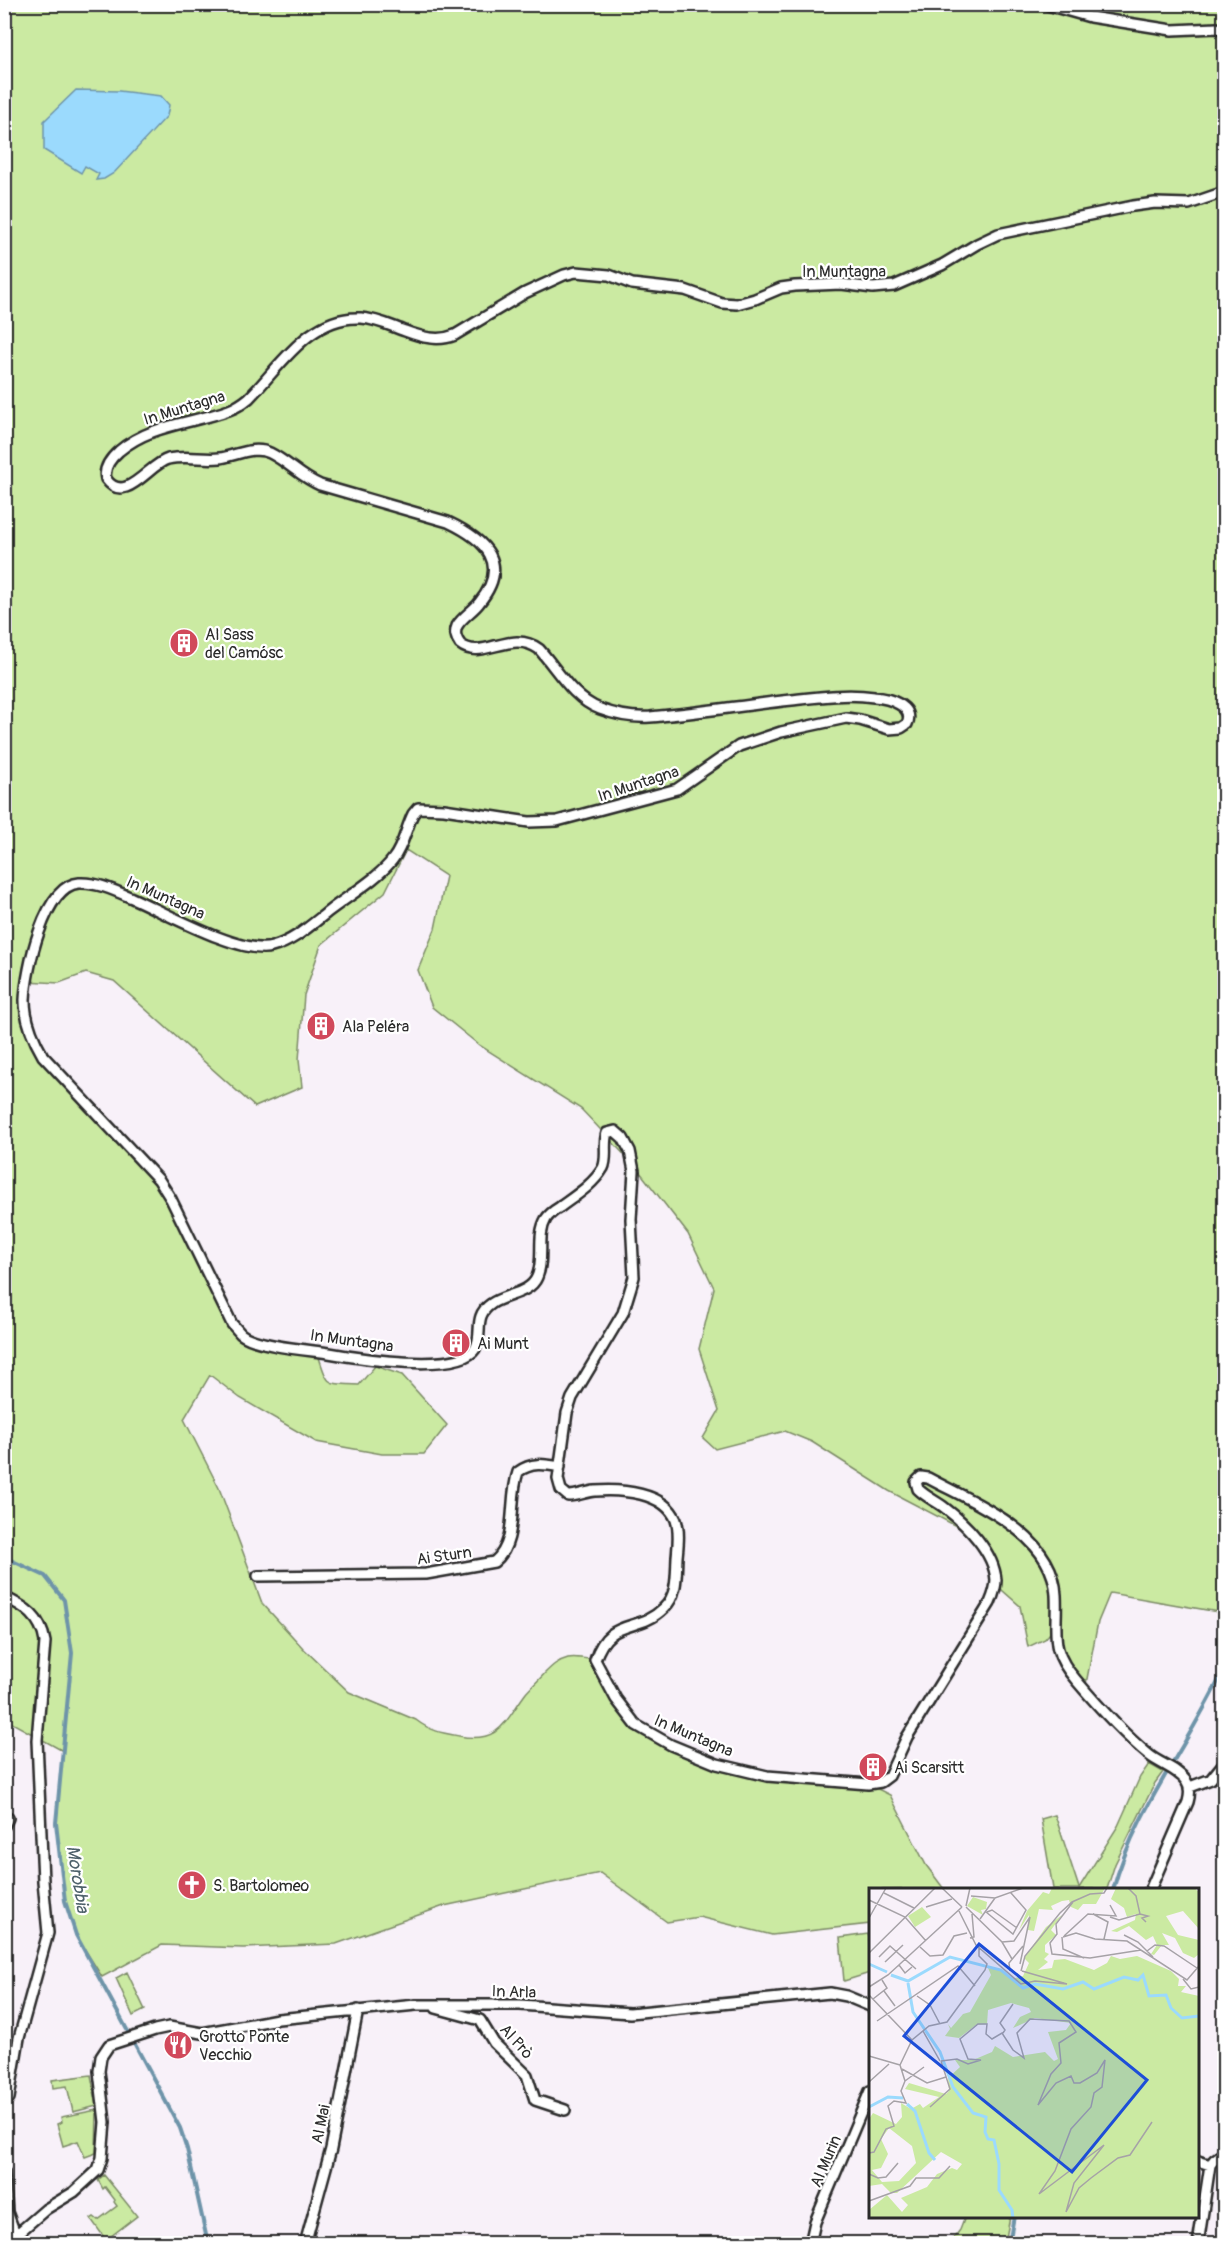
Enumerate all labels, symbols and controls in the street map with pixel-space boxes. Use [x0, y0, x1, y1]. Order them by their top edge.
street label: In Muntagna [802, 262, 886, 282]
street label: In Muntagna [141, 386, 227, 430]
place label: Al Sass del Camósc [205, 625, 284, 663]
building icon: Al Sass del Camósc [168, 627, 200, 659]
street label: In Muntagna [595, 761, 681, 806]
street label: In Muntagna [123, 872, 208, 924]
building icon: Ala Peléra [305, 1010, 337, 1042]
place label: Ala Peléra [342, 1017, 409, 1037]
street label: In Muntagna [309, 1325, 395, 1357]
building icon: Ai Munt [440, 1327, 472, 1359]
place label: Ai Munt [477, 1334, 529, 1354]
street label: Ai Sturn [415, 1542, 473, 1570]
street label: In Muntagna [651, 1710, 736, 1762]
building icon: Ai Scarsitt [857, 1751, 889, 1783]
place label: Ai Scarsitt [894, 1758, 965, 1778]
water label: Morobbia [61, 1844, 94, 1916]
church icon: S. Bartolomeo [176, 1869, 208, 1901]
place label: S. Bartolomeo [213, 1876, 310, 1896]
inset map [869, 1888, 1199, 2218]
street label: In Arla [491, 1981, 536, 2003]
street label: Al Prò [495, 2020, 537, 2064]
place label: Grotto Ponte Vecchio [199, 2027, 289, 2065]
restaurant icon: Grotto Ponte Vecchio [162, 2029, 194, 2061]
street label: Al Mai [307, 2103, 335, 2146]
street label: Al Murin [806, 2132, 846, 2190]

